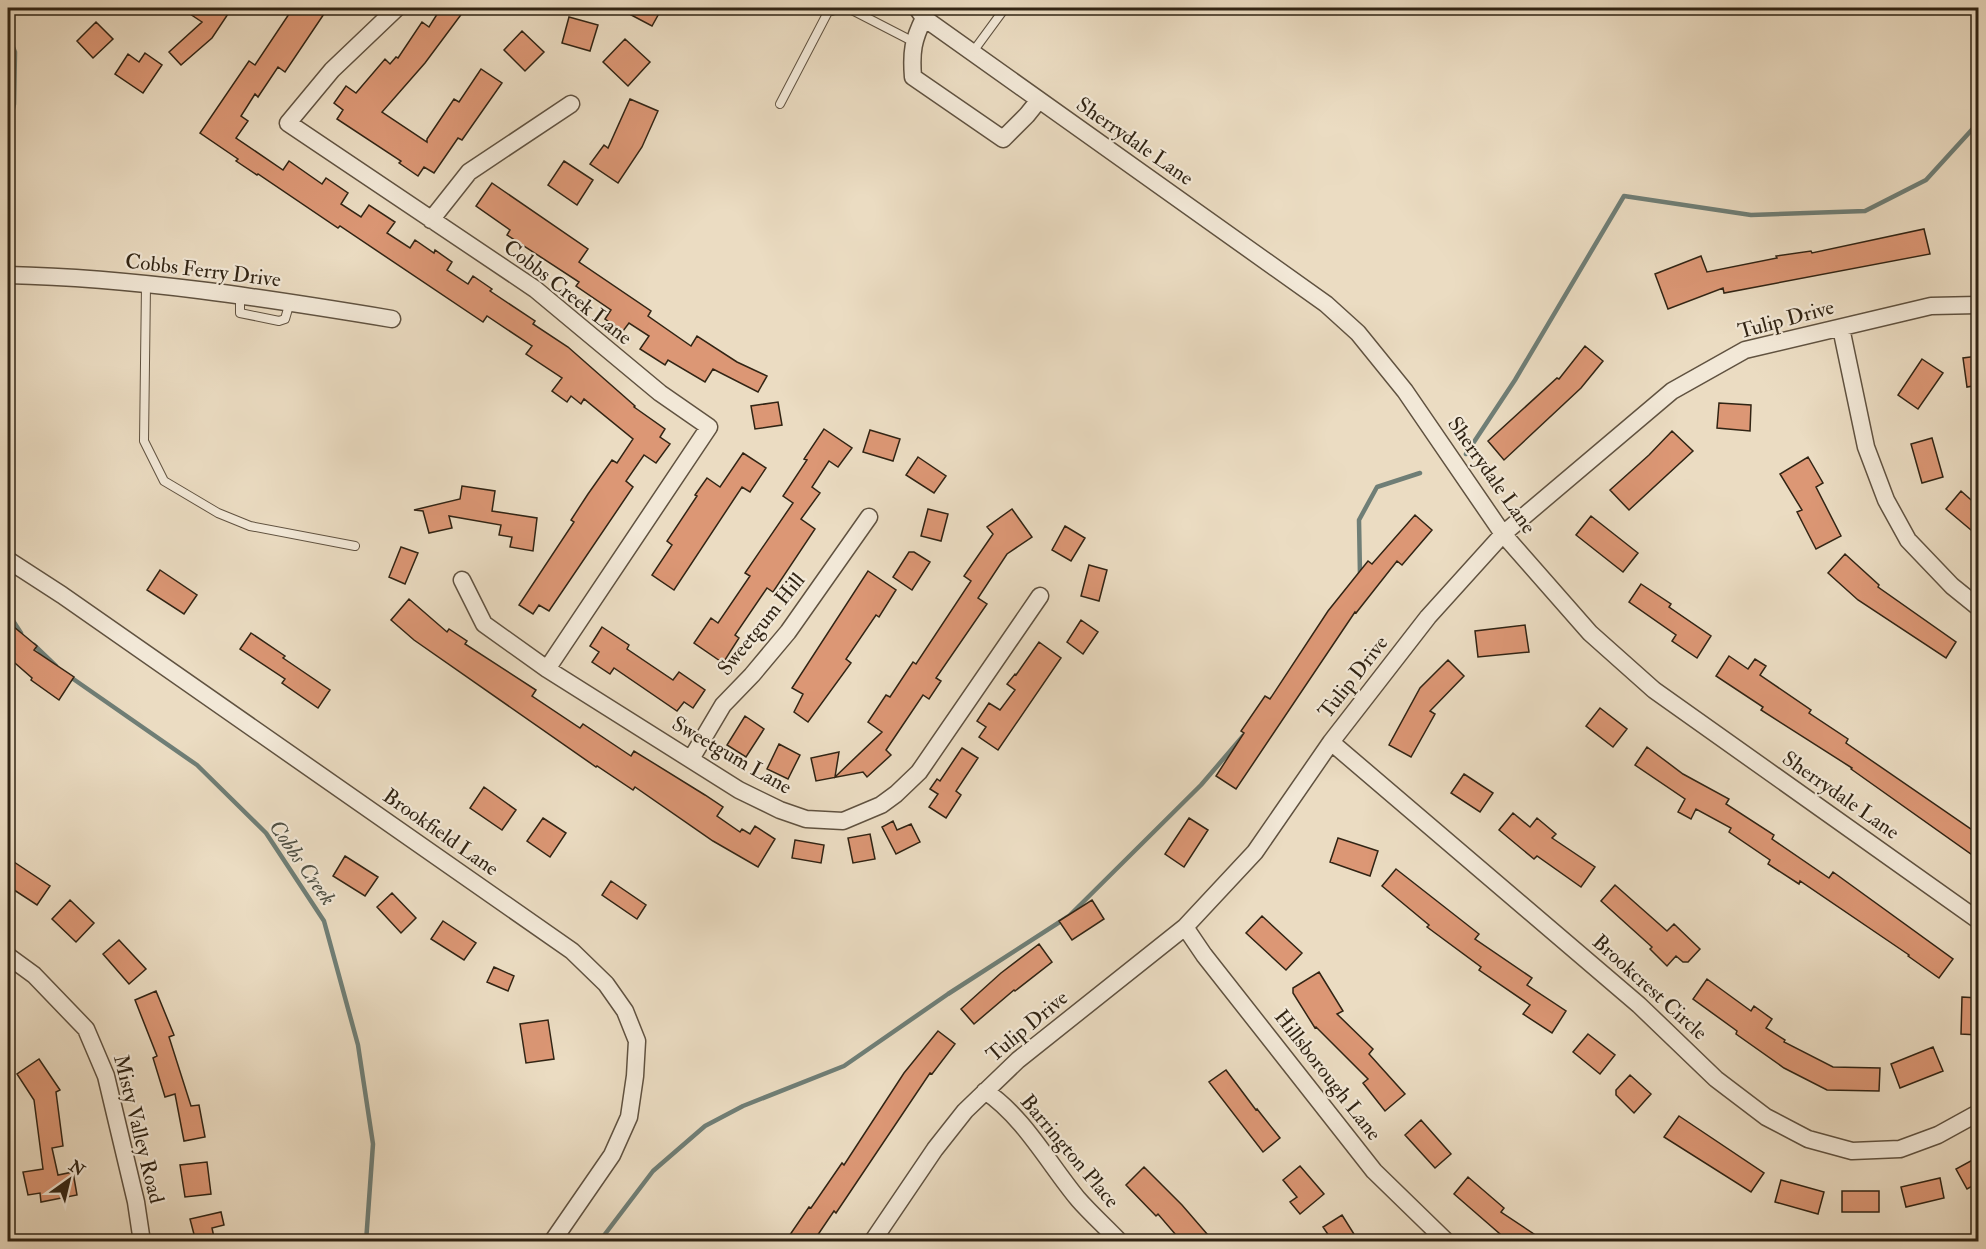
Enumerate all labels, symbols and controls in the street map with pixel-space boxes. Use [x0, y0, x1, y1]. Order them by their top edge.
street label: Sherrydale Lane [1071, 91, 1199, 192]
street label: Cobbs Creek Lane [498, 234, 638, 351]
street label: Cobbs Ferry Drive [124, 248, 282, 293]
street label: Tulip Drive [1735, 294, 1837, 345]
street label: Sherrydale Lane [1441, 411, 1542, 539]
street label: Sweetgum Hill [712, 567, 811, 681]
street label: Tulip Drive [1312, 630, 1394, 724]
street label: Sweetgum Lane [667, 710, 797, 801]
street label: Sherrydale Lane [1777, 745, 1905, 846]
street label: Brookfield Lane [377, 783, 504, 882]
water label: Cobbs Creek [262, 814, 342, 911]
street label: Brookcrest Circle [1586, 929, 1713, 1046]
street label: Tulip Drive [981, 984, 1074, 1068]
street label: Hillsborough Lane [1268, 1004, 1387, 1146]
street label: Misty Valley Road [107, 1052, 170, 1207]
street label: Barrington Place [1014, 1089, 1125, 1214]
north arrow [39, 1150, 99, 1210]
text: N [64, 1156, 89, 1181]

